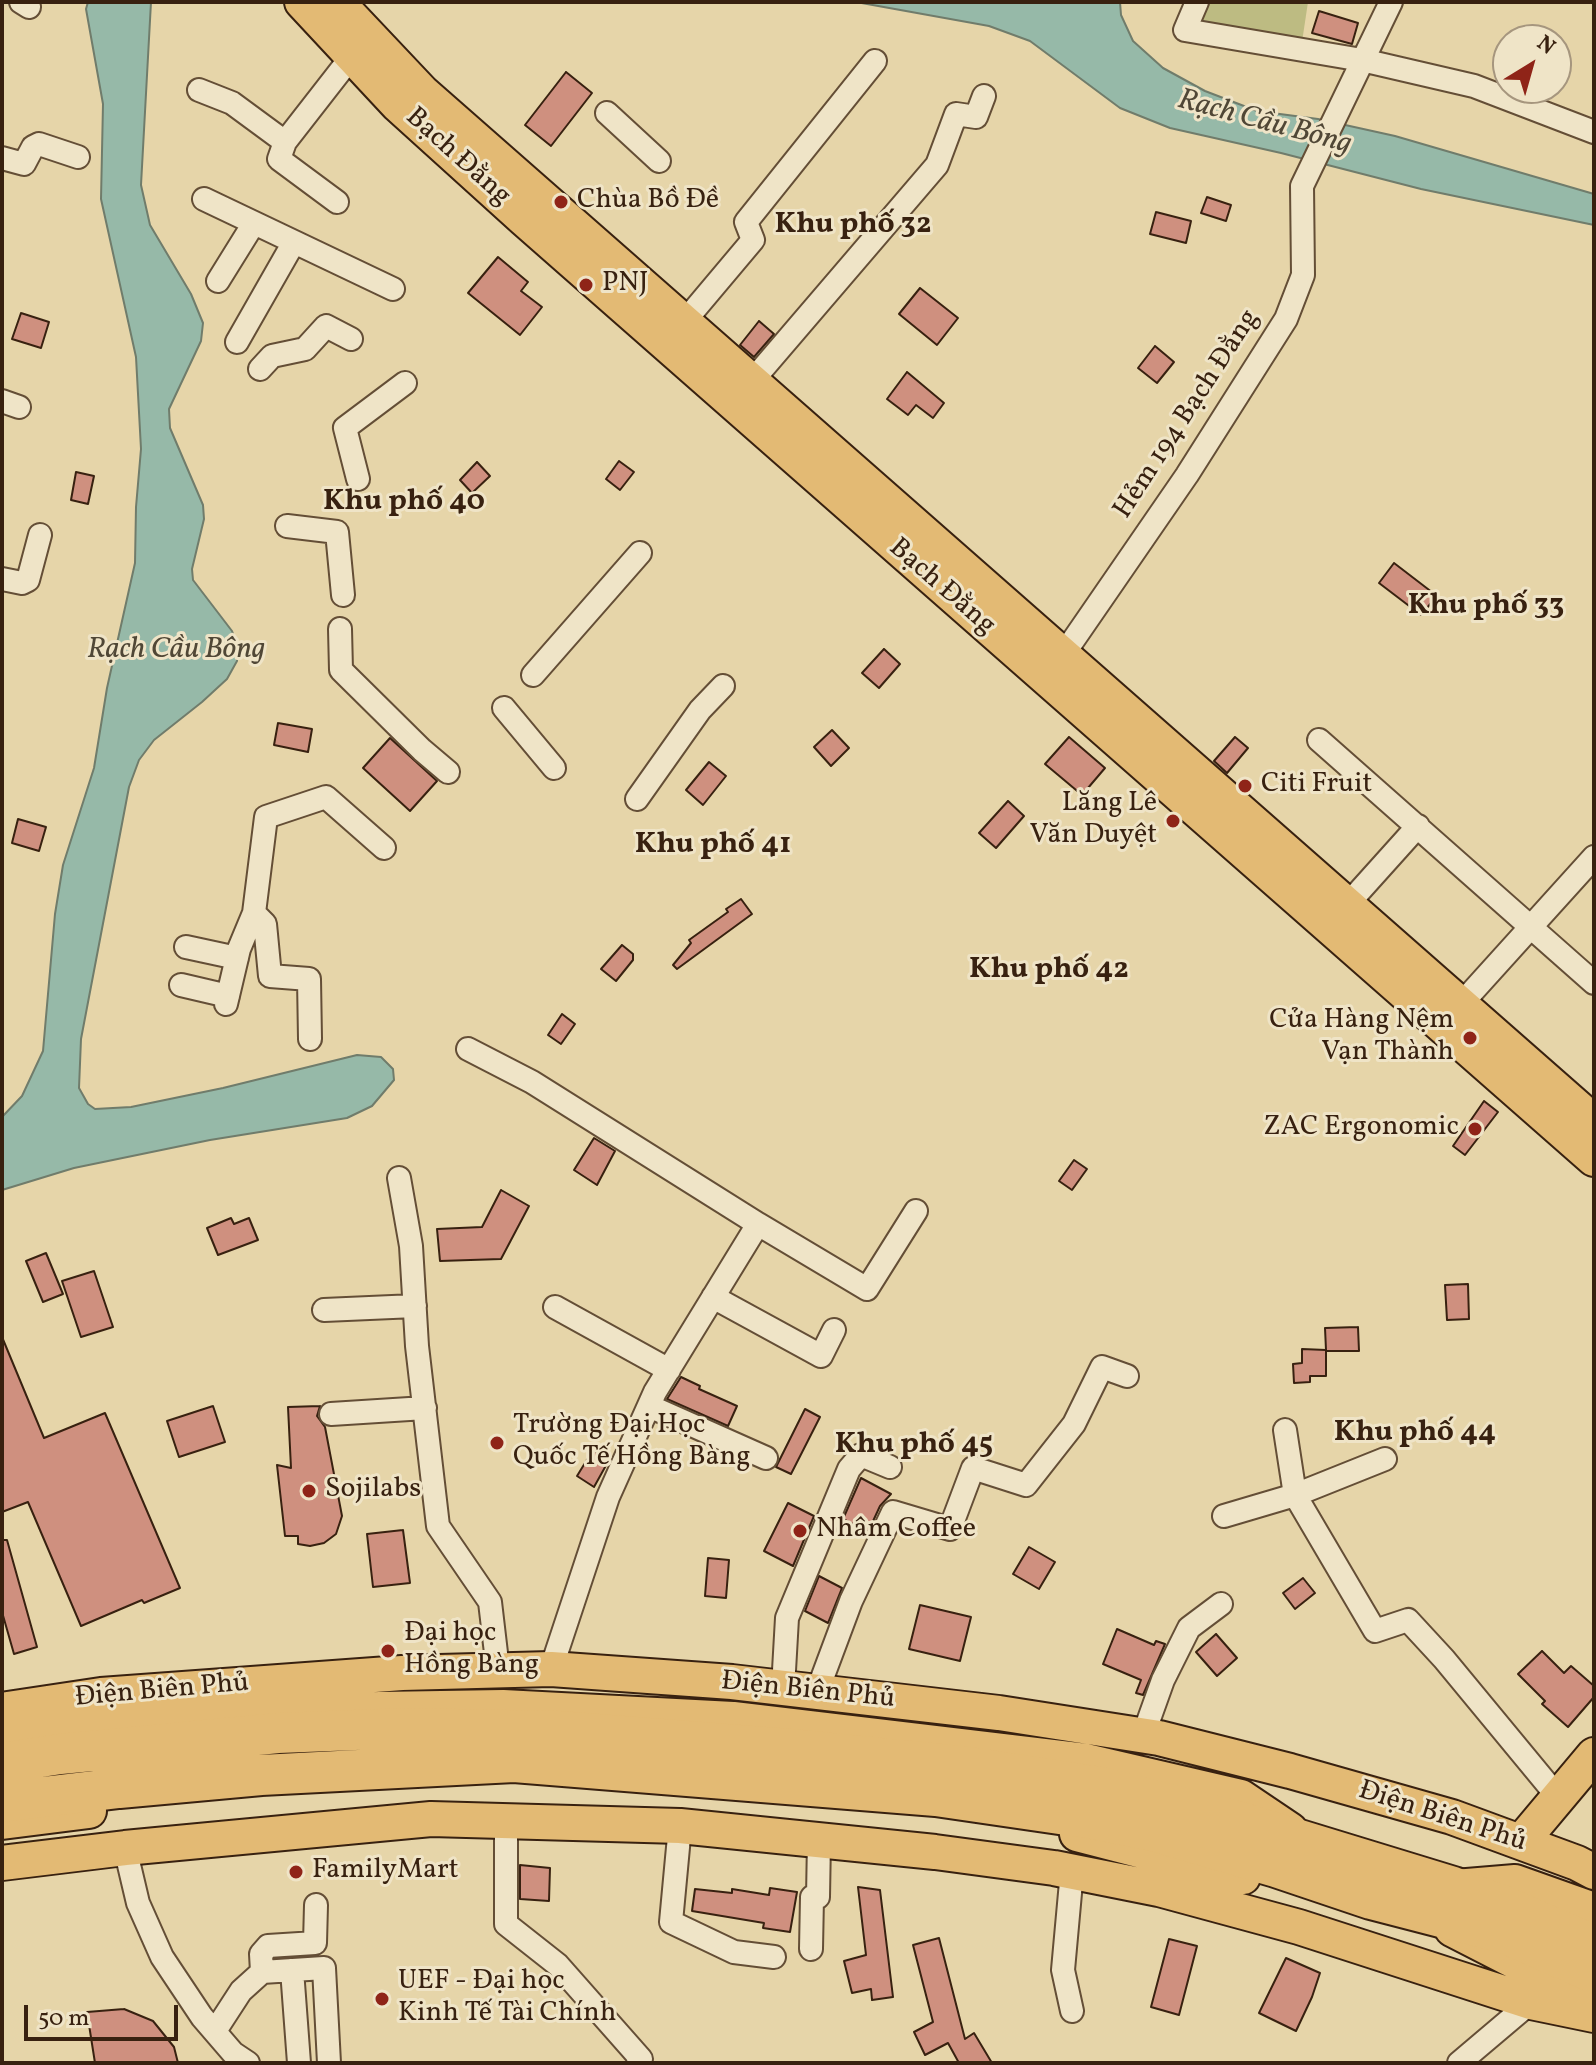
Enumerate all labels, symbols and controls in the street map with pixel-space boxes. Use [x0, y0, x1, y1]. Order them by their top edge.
north arrow [1492, 24, 1572, 104]
text: N [1530, 29, 1561, 63]
water label: Rạch Cầu Bông [1173, 84, 1355, 164]
street label: Bạch Đằng [397, 102, 517, 214]
place label: Chùa Bồ Đề [577, 185, 719, 219]
marker: Chùa Bồ Đề [552, 193, 570, 211]
district label: Khu phố 32 [774, 208, 932, 244]
place label: PNJ [602, 268, 648, 302]
marker: PNJ [577, 276, 595, 294]
street label: Hẻm 194 Bạch Đằng [1108, 304, 1268, 526]
district label: Khu phố 40 [323, 485, 485, 521]
street label: Bạch Đằng [881, 532, 1001, 644]
district label: Khu phố 33 [1408, 589, 1564, 625]
water label: Rạch Cầu Bông [87, 633, 265, 669]
place label: Citi Fruit [1261, 769, 1372, 803]
marker: Citi Fruit [1236, 777, 1254, 795]
place label: Lăng Lê Văn Duyệt [1030, 788, 1157, 854]
marker: Lăng Lê Văn Duyệt [1164, 812, 1182, 830]
district label: Khu phố 41 [635, 828, 791, 864]
district label: Khu phố 42 [969, 953, 1129, 989]
place label: Cửa Hàng Nệm Vạn Thành [1269, 1005, 1454, 1071]
marker: Cửa Hàng Nệm Vạn Thành [1461, 1029, 1479, 1047]
place label: ZAC Ergonomic [1263, 1112, 1459, 1146]
marker: ZAC Ergonomic [1466, 1120, 1484, 1138]
place label: Trường Đại Học Quốc Tế Hồng Bàng [513, 1410, 751, 1476]
district label: Khu phố 44 [1334, 1416, 1496, 1452]
district label: Khu phố 45 [835, 1428, 993, 1464]
marker: Trường Đại Học Quốc Tế Hồng Bàng [488, 1434, 506, 1452]
place label: Sojilabs [325, 1474, 421, 1508]
marker: Sojilabs [300, 1482, 318, 1500]
place label: Nhâm Coffee [816, 1514, 976, 1548]
marker: Nhâm Coffee [791, 1522, 809, 1540]
place label: Đại học Hồng Bàng [404, 1618, 539, 1684]
marker: Đại học Hồng Bàng [379, 1642, 397, 1660]
street label: Điện Biên Phủ [719, 1666, 897, 1718]
street label: Điện Biên Phủ [74, 1668, 250, 1716]
street label: Điện Biên Phủ [1354, 1775, 1530, 1861]
place label: FamilyMart [312, 1855, 459, 1889]
marker: FamilyMart [287, 1863, 305, 1881]
place label: UEF - Đại học Kinh Tế Tài Chính [398, 1966, 616, 2032]
scale bar [28, 1989, 182, 2039]
marker: UEF - Đại học Kinh Tế Tài Chính [373, 1990, 391, 2008]
text: 50 m [38, 2002, 90, 2036]

